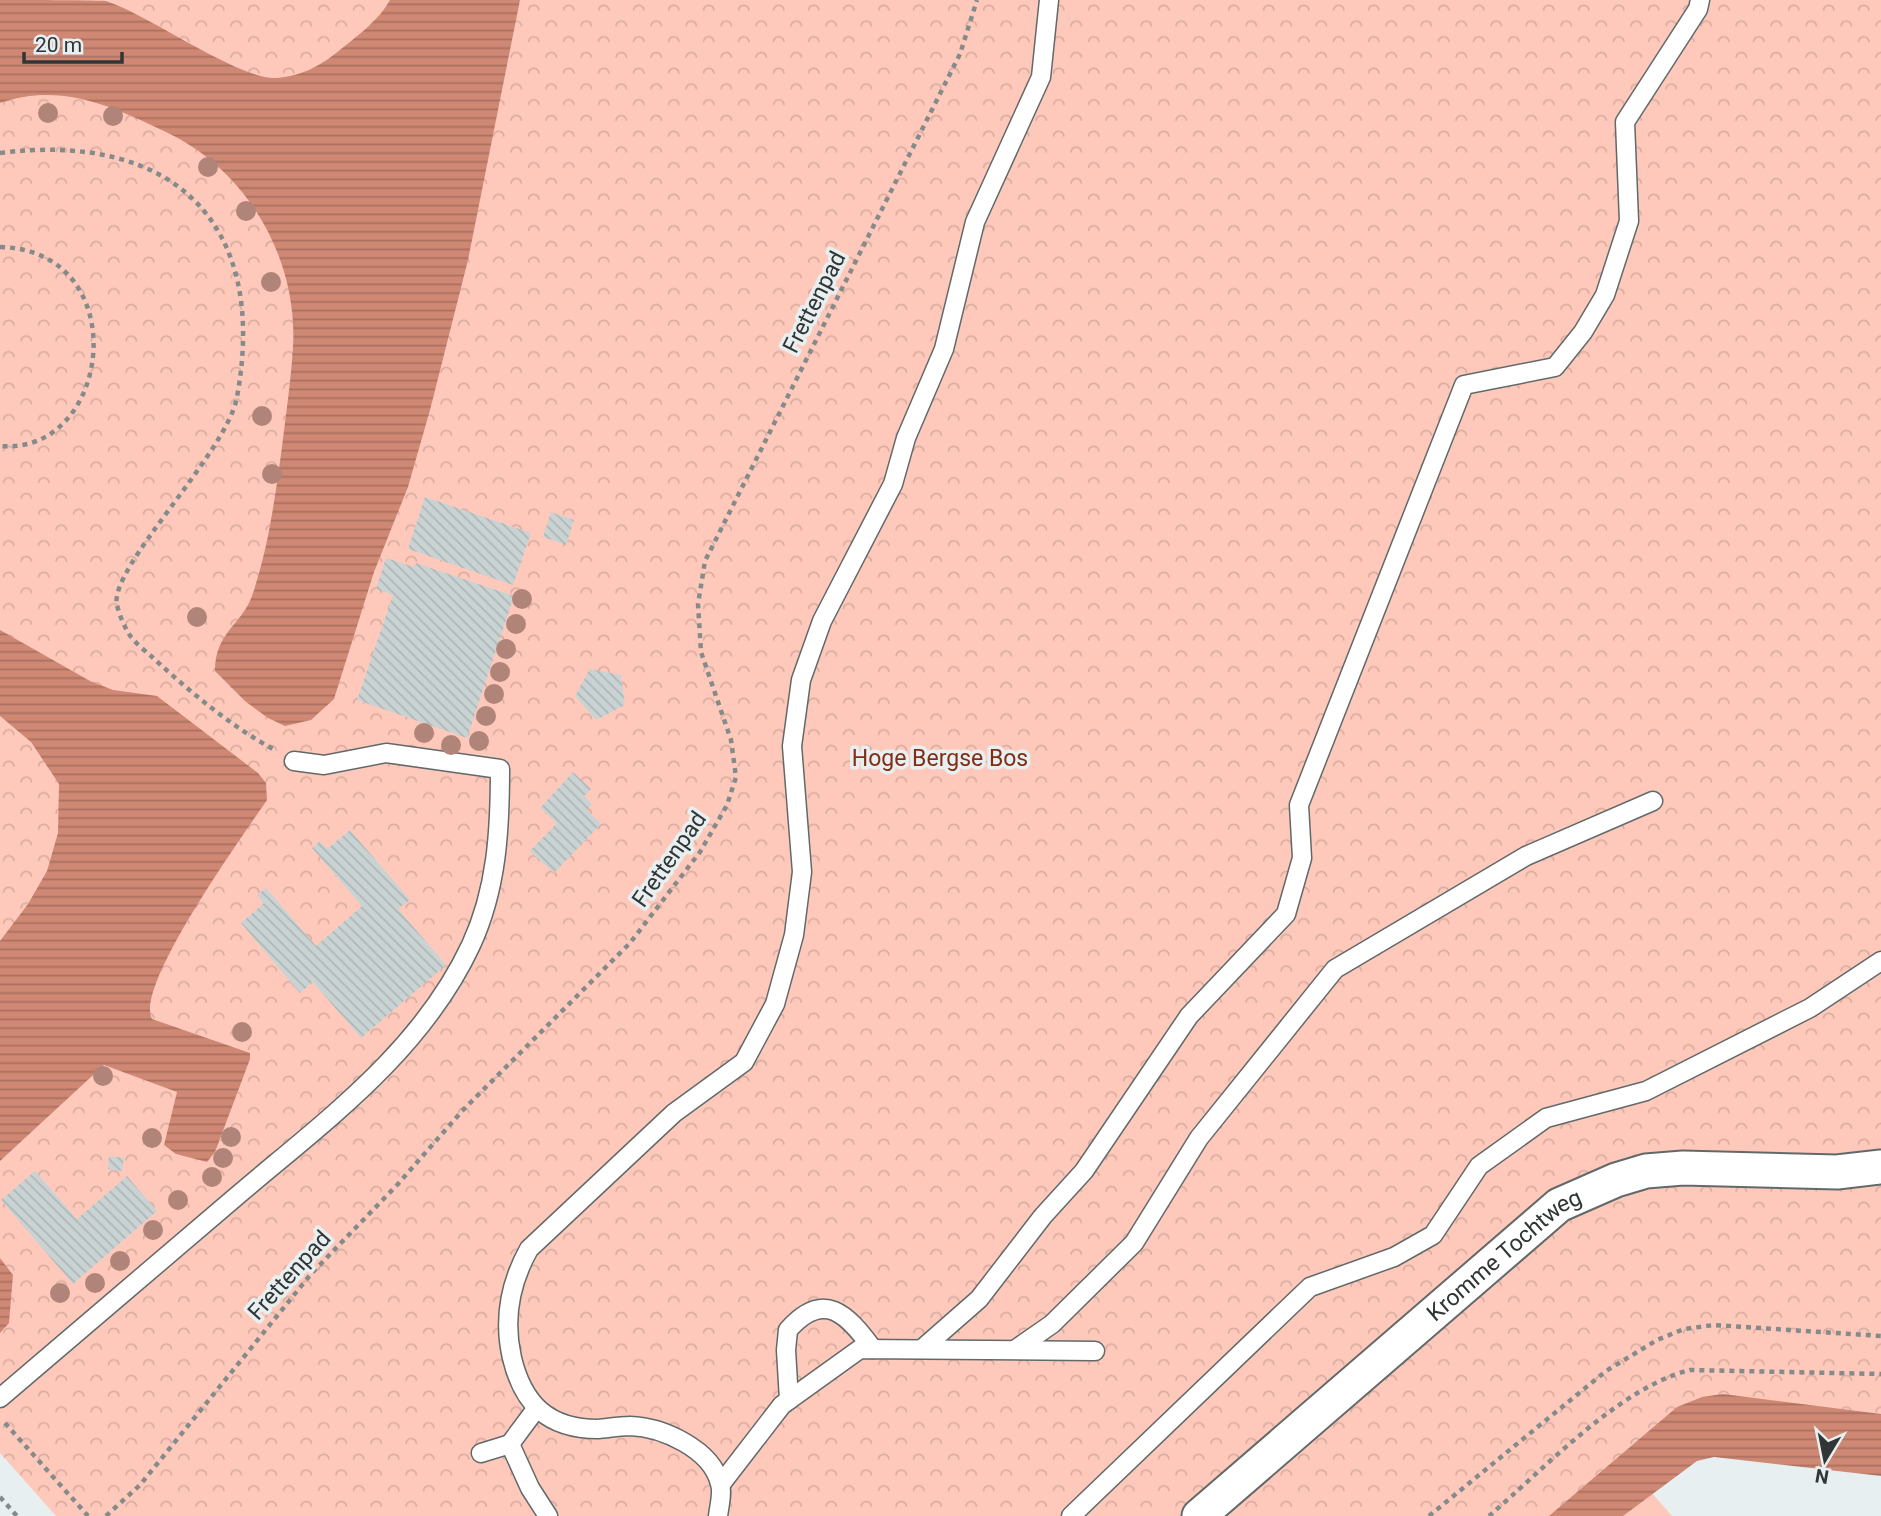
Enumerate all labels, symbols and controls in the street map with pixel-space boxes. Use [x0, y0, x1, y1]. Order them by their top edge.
scale bar [24, 21, 122, 65]
text: 20 m [35, 33, 82, 57]
street label: Frettenpad [777, 247, 852, 358]
park label: Hoge Bergse Bos [852, 745, 1028, 772]
street label: Frettenpad [627, 806, 712, 912]
street label: Kromme Tochtweg [1422, 1184, 1586, 1327]
street label: Frettenpad [242, 1225, 336, 1325]
north arrow [1790, 1425, 1860, 1495]
text: N [1814, 1464, 1831, 1489]

